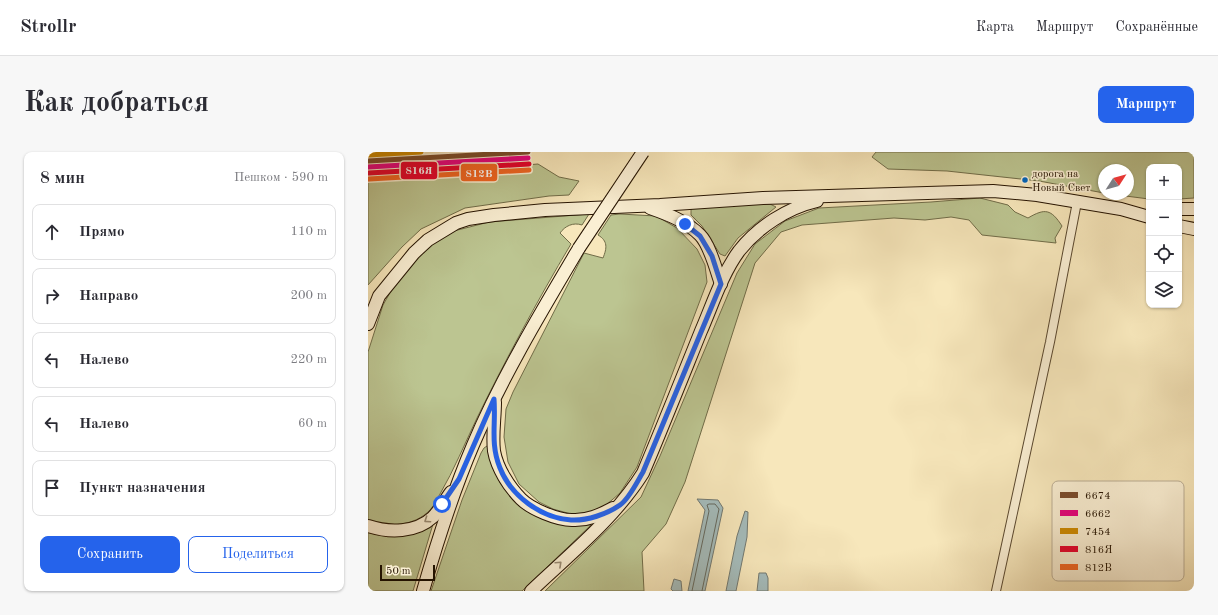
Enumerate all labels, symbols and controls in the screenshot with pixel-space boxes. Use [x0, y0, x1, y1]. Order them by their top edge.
text: Strollr [20, 18, 76, 37]
text: Карта [976, 20, 1014, 34]
text: Маршрут [1036, 20, 1093, 34]
text: Сохранённые [1115, 20, 1198, 34]
button: Маршрут [1098, 86, 1194, 123]
text: Как добраться [24, 90, 209, 118]
line badge: 816Я [400, 161, 438, 180]
line badge: 812В [460, 163, 498, 182]
north arrow [1098, 164, 1134, 200]
map controls [1146, 164, 1182, 308]
button: + [1146, 164, 1182, 200]
text: 816Я [405, 166, 433, 177]
text: 812В [466, 169, 493, 180]
place label: дорога на Новый Свет [1032, 169, 1091, 194]
text: 8 мин [40, 170, 85, 187]
text: Пешком · 590 m [234, 171, 328, 184]
marker: дорога на Новый Свет [1020, 175, 1030, 185]
button: − [1146, 200, 1182, 236]
route end [676, 215, 694, 233]
icon: ahead [41, 221, 63, 243]
text: Прямо [79, 225, 125, 240]
text: 110 m [290, 225, 327, 238]
button: locate [1146, 236, 1182, 272]
button: layers [1146, 272, 1182, 308]
icon: right [41, 285, 63, 307]
text: Направо [79, 289, 138, 304]
text: 200 m [290, 289, 327, 302]
icon: left [41, 349, 63, 371]
text: Налево [79, 353, 129, 368]
text: 220 m [290, 353, 327, 366]
icon: left [41, 413, 63, 435]
text: Налево [79, 417, 129, 432]
text: 60 m [298, 417, 327, 430]
icon: arrive [41, 477, 63, 499]
text: Пункт назначения [79, 481, 206, 496]
legend [1052, 481, 1184, 581]
text: 6674 [1085, 491, 1111, 502]
route start [433, 495, 451, 513]
text: 6662 [1085, 509, 1111, 520]
one-way arrow [424, 515, 431, 523]
text: 7454 [1085, 527, 1111, 538]
button: Сохранить [40, 536, 180, 573]
button: Поделиться [188, 536, 328, 573]
text: 816Я [1085, 545, 1112, 556]
one-way arrow [554, 562, 562, 569]
scale bar [380, 563, 435, 582]
text: 812В [1085, 563, 1112, 574]
text: 50 m [386, 566, 411, 577]

